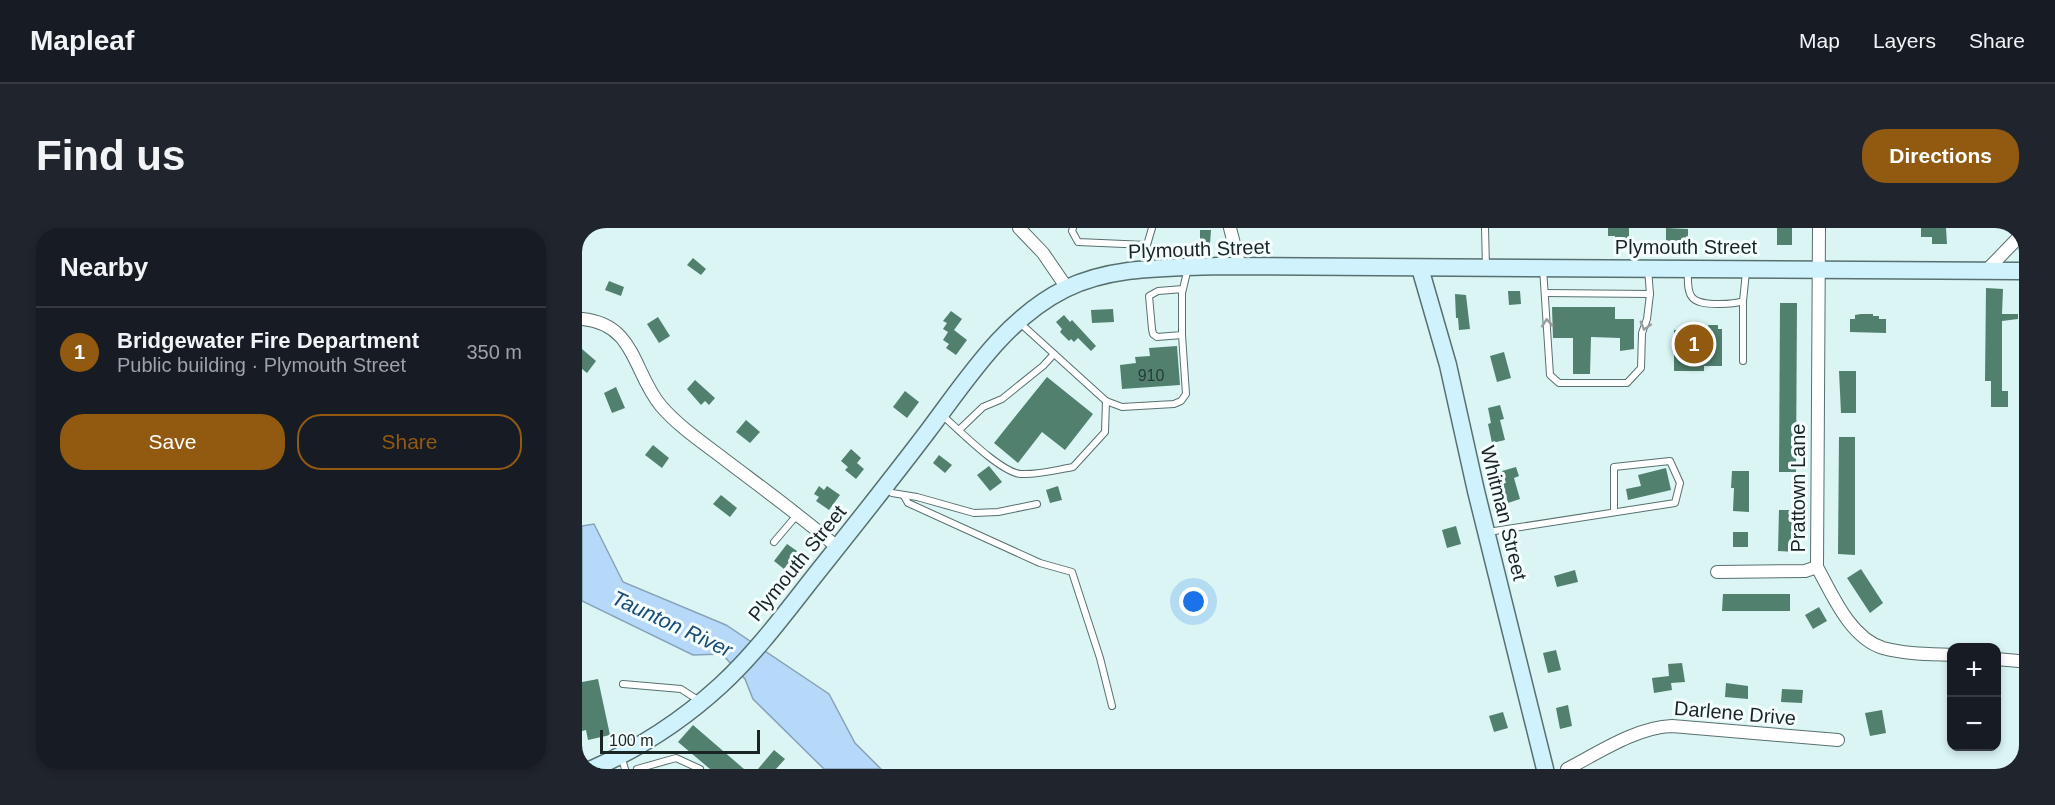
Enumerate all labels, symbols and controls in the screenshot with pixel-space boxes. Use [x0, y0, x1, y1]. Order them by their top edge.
text: Mapleaf [30, 25, 134, 56]
text: Map [1799, 29, 1840, 52]
text: Layers [1873, 29, 1936, 52]
text: Share [1969, 29, 2025, 52]
button: Directions [1862, 129, 2019, 183]
text: Find us [36, 132, 185, 179]
street label: Plymouth Street [1128, 236, 1271, 262]
street label: Plymouth Street [1615, 236, 1758, 258]
text: Nearby [60, 252, 148, 282]
one-way arrow [1541, 318, 1554, 327]
one-way arrow [1640, 320, 1652, 331]
pin: 1 [1674, 322, 1714, 366]
text: Bridgewater Fire Department [117, 328, 419, 353]
text: 1 [74, 341, 85, 363]
text: 350 m [466, 341, 522, 363]
text: Public building · Plymouth Street [117, 354, 406, 376]
house number: 910 [1138, 367, 1164, 384]
button: Save [60, 414, 285, 470]
button: Share [297, 414, 522, 470]
street label: Prattown Lane [1787, 424, 1809, 552]
street label: Whitman Street [1477, 443, 1531, 583]
street label: Plymouth Street [744, 500, 851, 625]
water label: Taunton River [608, 586, 737, 662]
your location [1179, 587, 1208, 616]
map controls [1947, 643, 2001, 751]
button: + [1947, 643, 2001, 697]
street label: Darlene Drive [1673, 697, 1797, 729]
button: − [1947, 697, 2001, 751]
scale bar [600, 727, 760, 754]
text: 100 m [609, 732, 653, 749]

